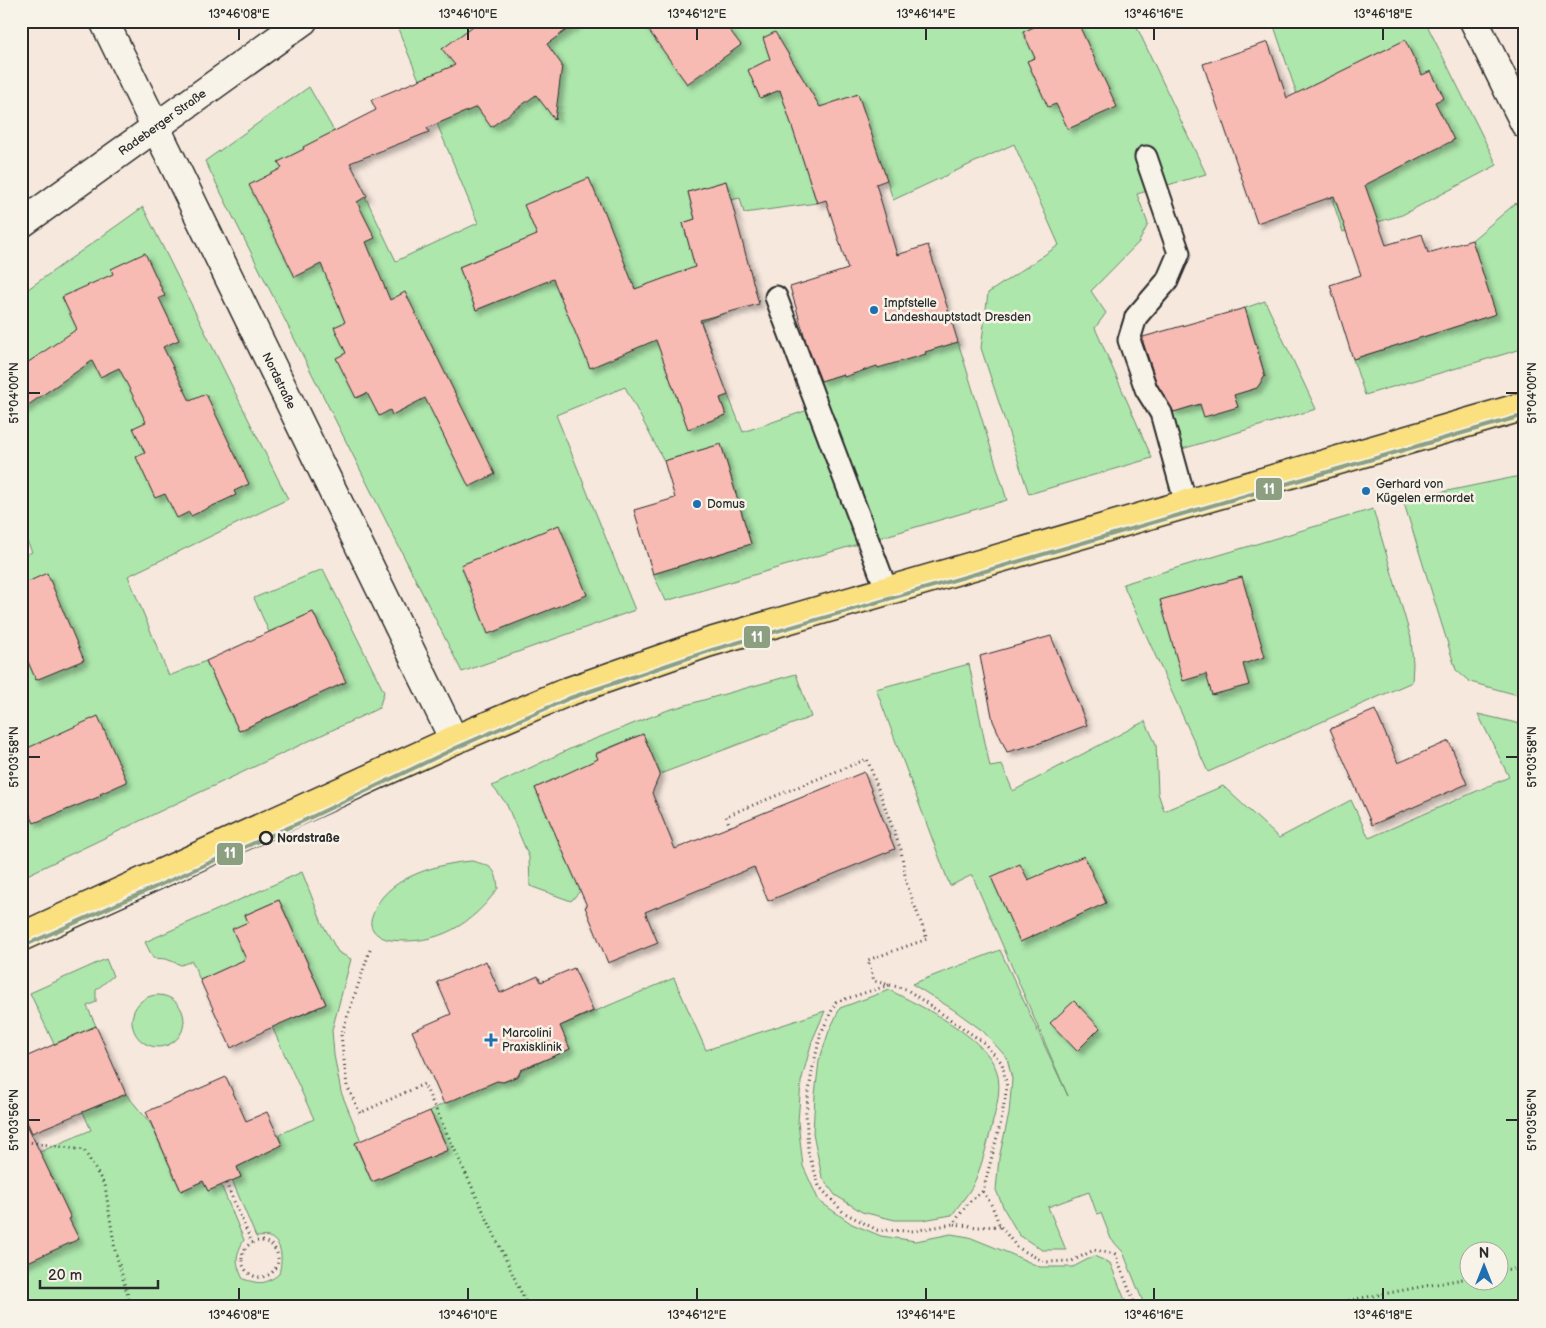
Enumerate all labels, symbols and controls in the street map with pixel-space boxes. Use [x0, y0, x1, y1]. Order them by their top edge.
text: 13°46'08"E [208, 7, 270, 22]
text: 13°46'10"E [439, 7, 497, 22]
text: 13°46'12"E [668, 7, 726, 22]
text: 13°46'14"E [896, 7, 956, 22]
text: 13°46'16"E [1124, 7, 1184, 22]
text: 13°46'18"E [1354, 7, 1412, 22]
street label: Radeberger Straße [115, 86, 209, 159]
place label: Impfstelle Landeshauptstadt Dresden [884, 296, 1031, 325]
marker: Impfstelle Landeshauptstadt Dresden [868, 304, 880, 316]
street label: Nordstraße [259, 350, 299, 411]
text: 51°04'00"N [7, 362, 22, 424]
text: 51°04'00"N [1525, 362, 1540, 424]
line badge: 11 [1255, 477, 1283, 501]
place label: Gerhard von Kügelen ermordet [1376, 477, 1474, 506]
text: 11 [1263, 481, 1275, 498]
marker: Gerhard von Kügelen ermordet [1360, 485, 1372, 497]
place label: Domus [707, 497, 745, 512]
marker: Domus [691, 498, 703, 510]
line badge: 11 [743, 625, 771, 649]
text: 11 [751, 629, 763, 646]
text: 51°03'58"N [7, 726, 22, 788]
text: 51°03'58"N [1525, 726, 1540, 788]
marker: Nordstraße [259, 831, 273, 845]
place label: Nordstraße [277, 831, 340, 846]
line badge: 11 [216, 842, 244, 866]
text: 11 [224, 845, 236, 862]
place label: Marcolini Praxisklinik [502, 1026, 562, 1055]
marker: Marcolini Praxisklinik [484, 1033, 498, 1047]
text: 51°03'56"N [7, 1089, 22, 1151]
text: 51°03'56"N [1525, 1089, 1540, 1151]
north arrow [1458, 1240, 1508, 1290]
text: N [1479, 1245, 1489, 1262]
scale bar [40, 1258, 158, 1290]
text: 20 m [48, 1266, 82, 1285]
text: 13°46'08"E [208, 1308, 270, 1323]
text: 13°46'10"E [439, 1308, 497, 1323]
text: 13°46'12"E [668, 1308, 726, 1323]
text: 13°46'14"E [896, 1308, 956, 1323]
text: 13°46'16"E [1124, 1308, 1184, 1323]
text: 13°46'18"E [1354, 1308, 1412, 1323]

